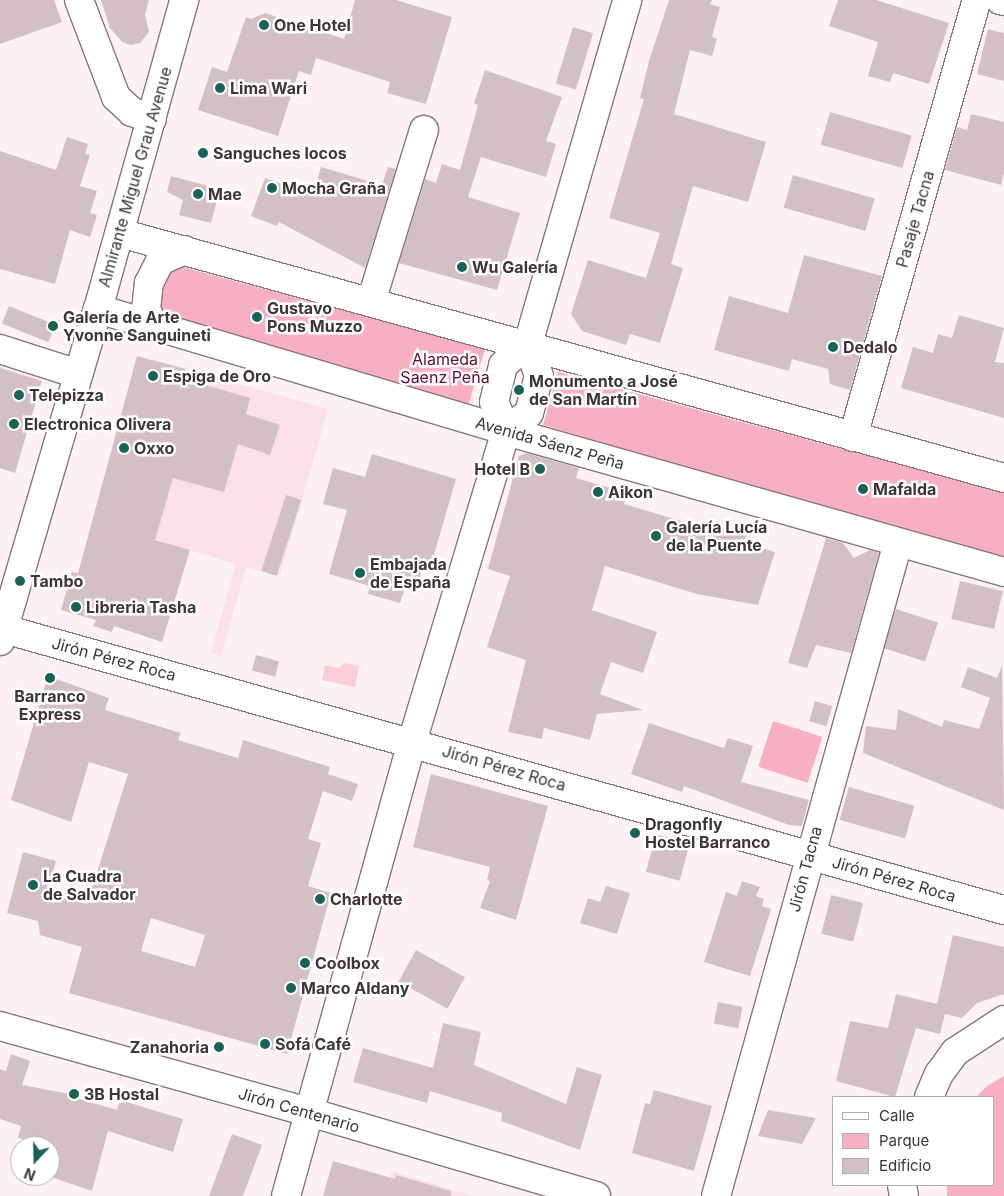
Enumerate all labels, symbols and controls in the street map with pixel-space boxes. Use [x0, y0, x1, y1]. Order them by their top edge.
place label: One Hotel [274, 15, 351, 35]
marker: One Hotel [258, 19, 270, 31]
street label: Almirante Miguel Grau Avenue [94, 64, 176, 290]
place label: Lima Wari [230, 78, 307, 98]
marker: Lima Wari [214, 82, 226, 94]
place label: Sanguches locos [213, 143, 347, 163]
marker: Sanguches locos [197, 147, 209, 159]
street label: Pasaje Tacna [892, 168, 938, 270]
place label: Mocha Graña [282, 178, 386, 198]
marker: Mocha Graña [266, 182, 278, 194]
place label: Mae [208, 184, 242, 204]
marker: Mae [192, 188, 204, 200]
place label: Wu Galería [472, 257, 558, 277]
marker: Wu Galería [456, 261, 468, 273]
place label: Gustavo Pons Muzzo [267, 298, 362, 336]
place label: Galería de Arte Yvonne Sanguineti [63, 307, 211, 345]
marker: Gustavo Pons Muzzo [251, 311, 263, 323]
marker: Galería de Arte Yvonne Sanguineti [47, 320, 59, 332]
place label: Dedalo [843, 337, 898, 357]
marker: Dedalo [827, 341, 839, 353]
park label: Alameda Saenz Peña [400, 349, 490, 387]
place label: Espiga de Oro [163, 366, 271, 386]
marker: Espiga de Oro [147, 370, 159, 382]
place label: Monumento a José de San Martín [529, 371, 678, 409]
marker: Monumento a José de San Martín [513, 384, 525, 396]
place label: Telepizza [29, 385, 104, 405]
marker: Telepizza [13, 389, 25, 401]
street label: Avenida Sáenz Peña [473, 413, 627, 473]
place label: Electronica Olivera [24, 414, 171, 434]
marker: Electronica Olivera [8, 418, 20, 430]
place label: Oxxo [134, 438, 174, 458]
marker: Oxxo [118, 442, 130, 454]
place label: Hotel B [474, 459, 530, 479]
marker: Hotel B [534, 463, 546, 475]
place label: Mafalda [873, 479, 936, 499]
place label: Aikon [608, 482, 653, 502]
marker: Mafalda [857, 483, 869, 495]
marker: Aikon [592, 486, 604, 498]
place label: Galería Lucía de la Puente [666, 517, 767, 555]
marker: Galería Lucía de la Puente [650, 530, 662, 542]
place label: Embajada de España [370, 554, 451, 592]
marker: Embajada de España [354, 567, 366, 579]
place label: Tambo [30, 571, 83, 591]
marker: Tambo [14, 575, 26, 587]
place label: Libreria Tasha [86, 597, 196, 617]
marker: Libreria Tasha [70, 601, 82, 613]
street label: Jirón Pérez Roca [50, 633, 178, 685]
marker: Barranco Express [44, 672, 56, 684]
place label: Barranco Express [14, 686, 86, 724]
street label: Jirón Pérez Roca [440, 741, 568, 795]
place label: Dragonfly Hostel Barranco [645, 814, 770, 852]
street label: Jirón Tacna [784, 824, 826, 914]
marker: Dragonfly Hostel Barranco [629, 827, 641, 839]
street label: Jirón Pérez Roca [830, 852, 958, 906]
place label: La Cuadra de Salvador [43, 866, 136, 904]
marker: La Cuadra de Salvador [27, 879, 39, 891]
place label: Charlotte [330, 889, 403, 909]
marker: Charlotte [314, 893, 326, 905]
place label: Coolbox [315, 953, 380, 973]
marker: Coolbox [299, 957, 311, 969]
place label: Marco Aldany [301, 978, 409, 998]
marker: Marco Aldany [285, 982, 297, 994]
place label: Sofá Café [275, 1034, 351, 1054]
place label: Zanahoria [130, 1037, 209, 1057]
marker: Sofá Café [259, 1038, 271, 1050]
marker: Zanahoria [213, 1041, 225, 1053]
street label: Jirón Centenario [236, 1083, 362, 1137]
place label: 3B Hostal [84, 1084, 159, 1104]
marker: 3B Hostal [68, 1088, 80, 1100]
legend [832, 1096, 994, 1186]
text: Calle [879, 1106, 914, 1125]
text: Parque [879, 1131, 929, 1150]
north arrow [10, 1136, 60, 1186]
text: Edificio [879, 1156, 931, 1175]
text: N [22, 1165, 38, 1184]

